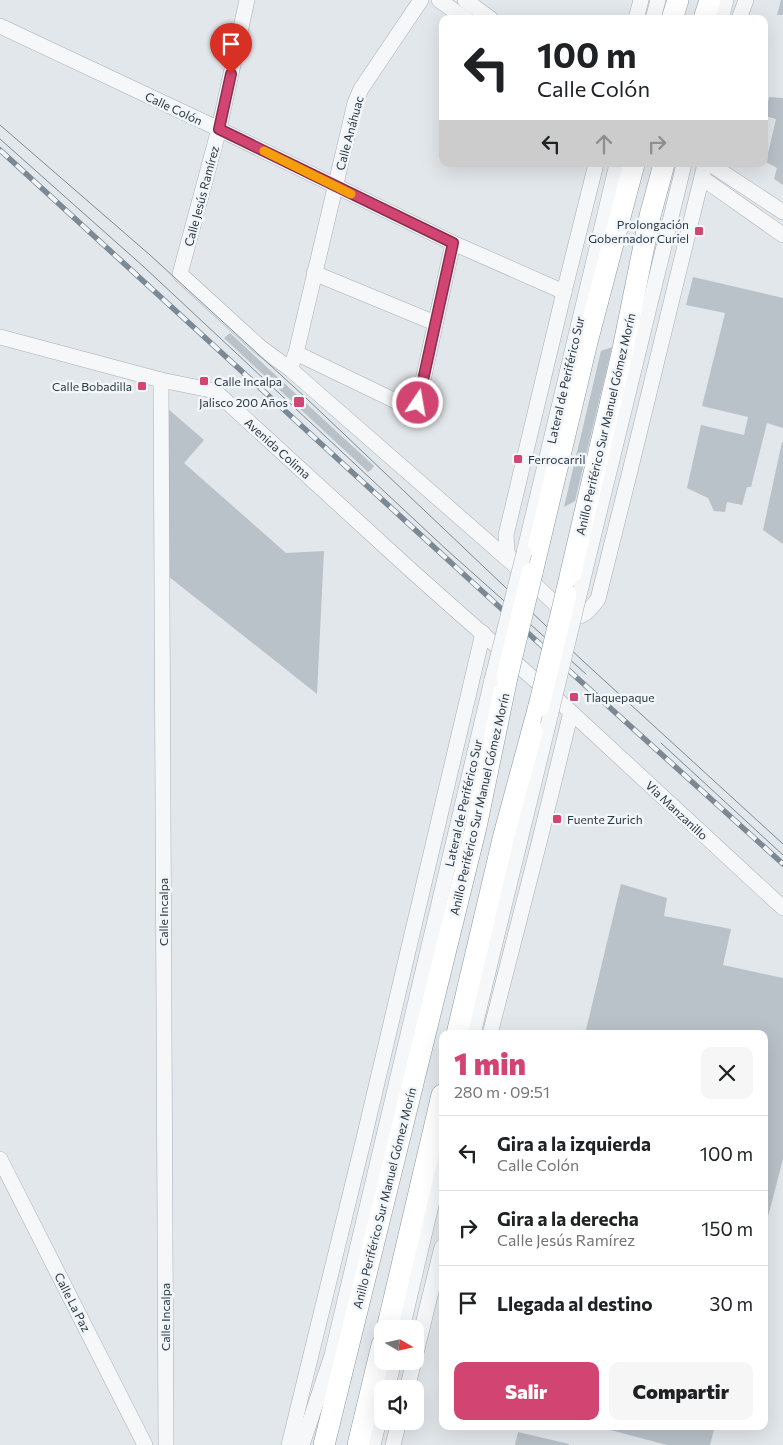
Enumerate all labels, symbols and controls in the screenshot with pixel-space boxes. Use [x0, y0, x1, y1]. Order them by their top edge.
pin [210, 23, 252, 74]
icon: arrive [217, 30, 245, 58]
text: 100 m [537, 32, 637, 75]
icon: left [454, 35, 519, 100]
text: Calle Colón [537, 75, 650, 102]
street label: Calle Colón [143, 89, 205, 127]
street label: Calle Anáhuac [332, 94, 366, 172]
icon: left [537, 130, 565, 158]
icon: ahead [590, 130, 618, 158]
icon: right [643, 130, 671, 158]
street label: Calle Jesús Ramírez [181, 144, 222, 248]
place label: Prolongación Gobernador Curiel [588, 217, 689, 245]
marker: Prolongación Gobernador Curiel [693, 225, 705, 237]
street label: Anillo Periférico Sur Manuel Gómez Morín [573, 312, 637, 536]
street label: Lateral de Periférico Sur [544, 315, 587, 445]
place label: Calle Incalpa [214, 374, 282, 388]
marker: Calle Incalpa [198, 375, 210, 387]
position arrow [391, 376, 443, 428]
place label: Calle Bobadilla [52, 379, 132, 393]
marker: Calle Bobadilla [136, 380, 148, 392]
place label: Jalisco 200 Años [199, 395, 288, 410]
marker: Jalisco 200 Años [292, 395, 306, 409]
street label: Avenida Colima [242, 415, 314, 481]
place label: Ferrocarril [528, 452, 585, 466]
marker: Ferrocarril [512, 453, 524, 465]
place label: Tlaquepaque [584, 690, 654, 704]
marker: Tlaquepaque [568, 691, 580, 703]
street label: Anillo Periférico Sur Manuel Gómez Morín [447, 692, 511, 916]
street label: Lateral de Periférico Sur [442, 738, 485, 868]
street label: Via Manzanillo [643, 778, 711, 842]
place label: Fuente Zurich [567, 812, 643, 826]
marker: Fuente Zurich [551, 813, 563, 825]
street label: Calle Incalpa [156, 878, 170, 946]
text: 1 min [454, 1044, 526, 1081]
button: close [701, 1047, 753, 1099]
text: 280 m · 09:51 [454, 1082, 550, 1101]
street label: Anillo Periférico Sur Manuel Gómez Morín [350, 1086, 418, 1310]
text: Gira a la izquierda [497, 1132, 651, 1155]
icon: left [454, 1139, 482, 1167]
text: 100 m [700, 1142, 753, 1165]
text: Calle Colón [497, 1155, 579, 1174]
text: Gira a la derecha [497, 1207, 639, 1230]
icon: right [454, 1214, 482, 1242]
text: 150 m [701, 1217, 753, 1240]
text: Calle Jesús Ramírez [497, 1230, 635, 1249]
street label: Calle La Paz [52, 1270, 94, 1334]
street label: Calle Incalpa [158, 1283, 172, 1351]
icon: arrive [454, 1289, 482, 1317]
text: Llegada al destino [497, 1292, 653, 1315]
text: 30 m [710, 1292, 753, 1315]
north arrow [374, 1320, 424, 1370]
map controls [374, 1320, 424, 1430]
button: Salir [454, 1362, 599, 1420]
button: Compartir [609, 1362, 753, 1420]
button: sound [374, 1380, 424, 1430]

